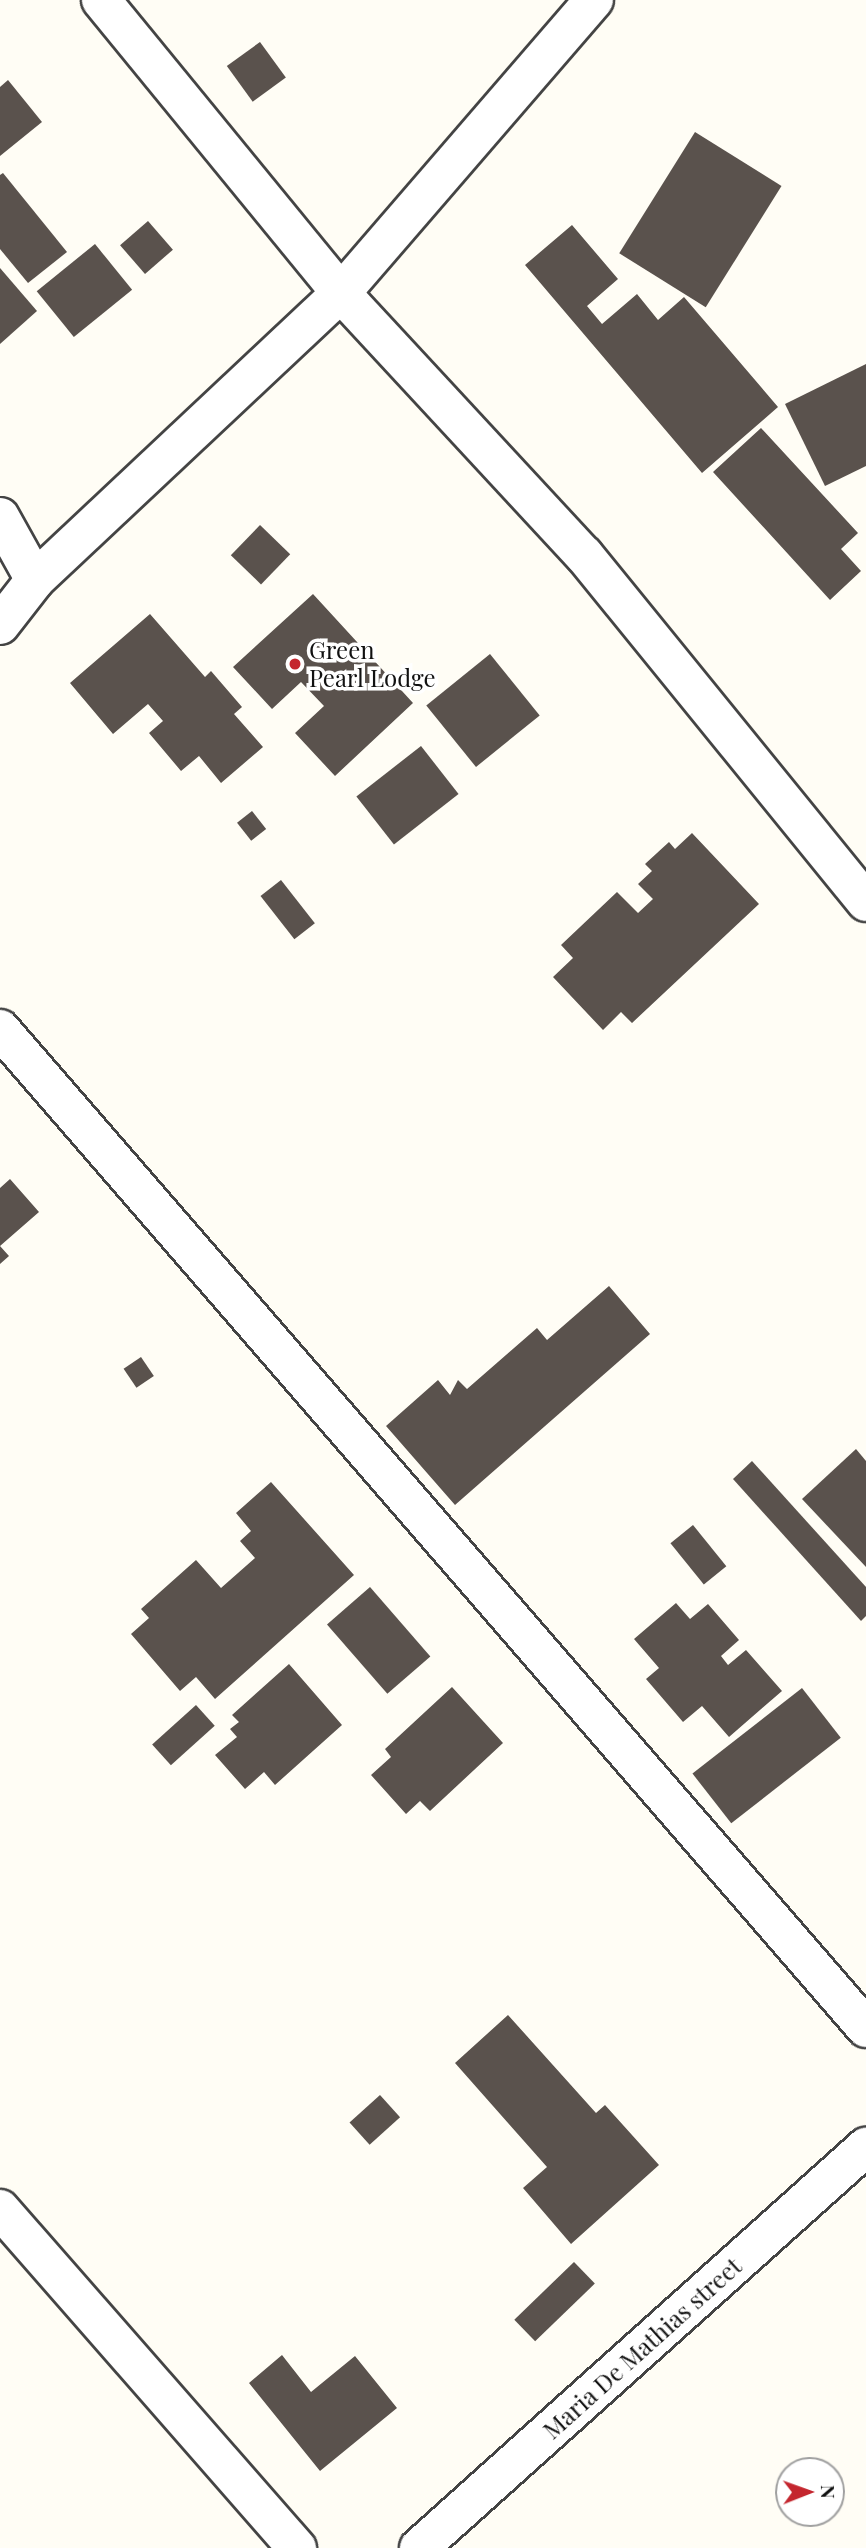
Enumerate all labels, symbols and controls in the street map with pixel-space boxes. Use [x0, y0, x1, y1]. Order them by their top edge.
place label: Green Pearl Lodge [309, 636, 436, 692]
marker: Green Pearl Lodge [287, 656, 303, 672]
street label: Maria De Mathias street [537, 2251, 747, 2445]
north arrow [775, 2457, 845, 2527]
text: N [816, 2485, 842, 2499]

